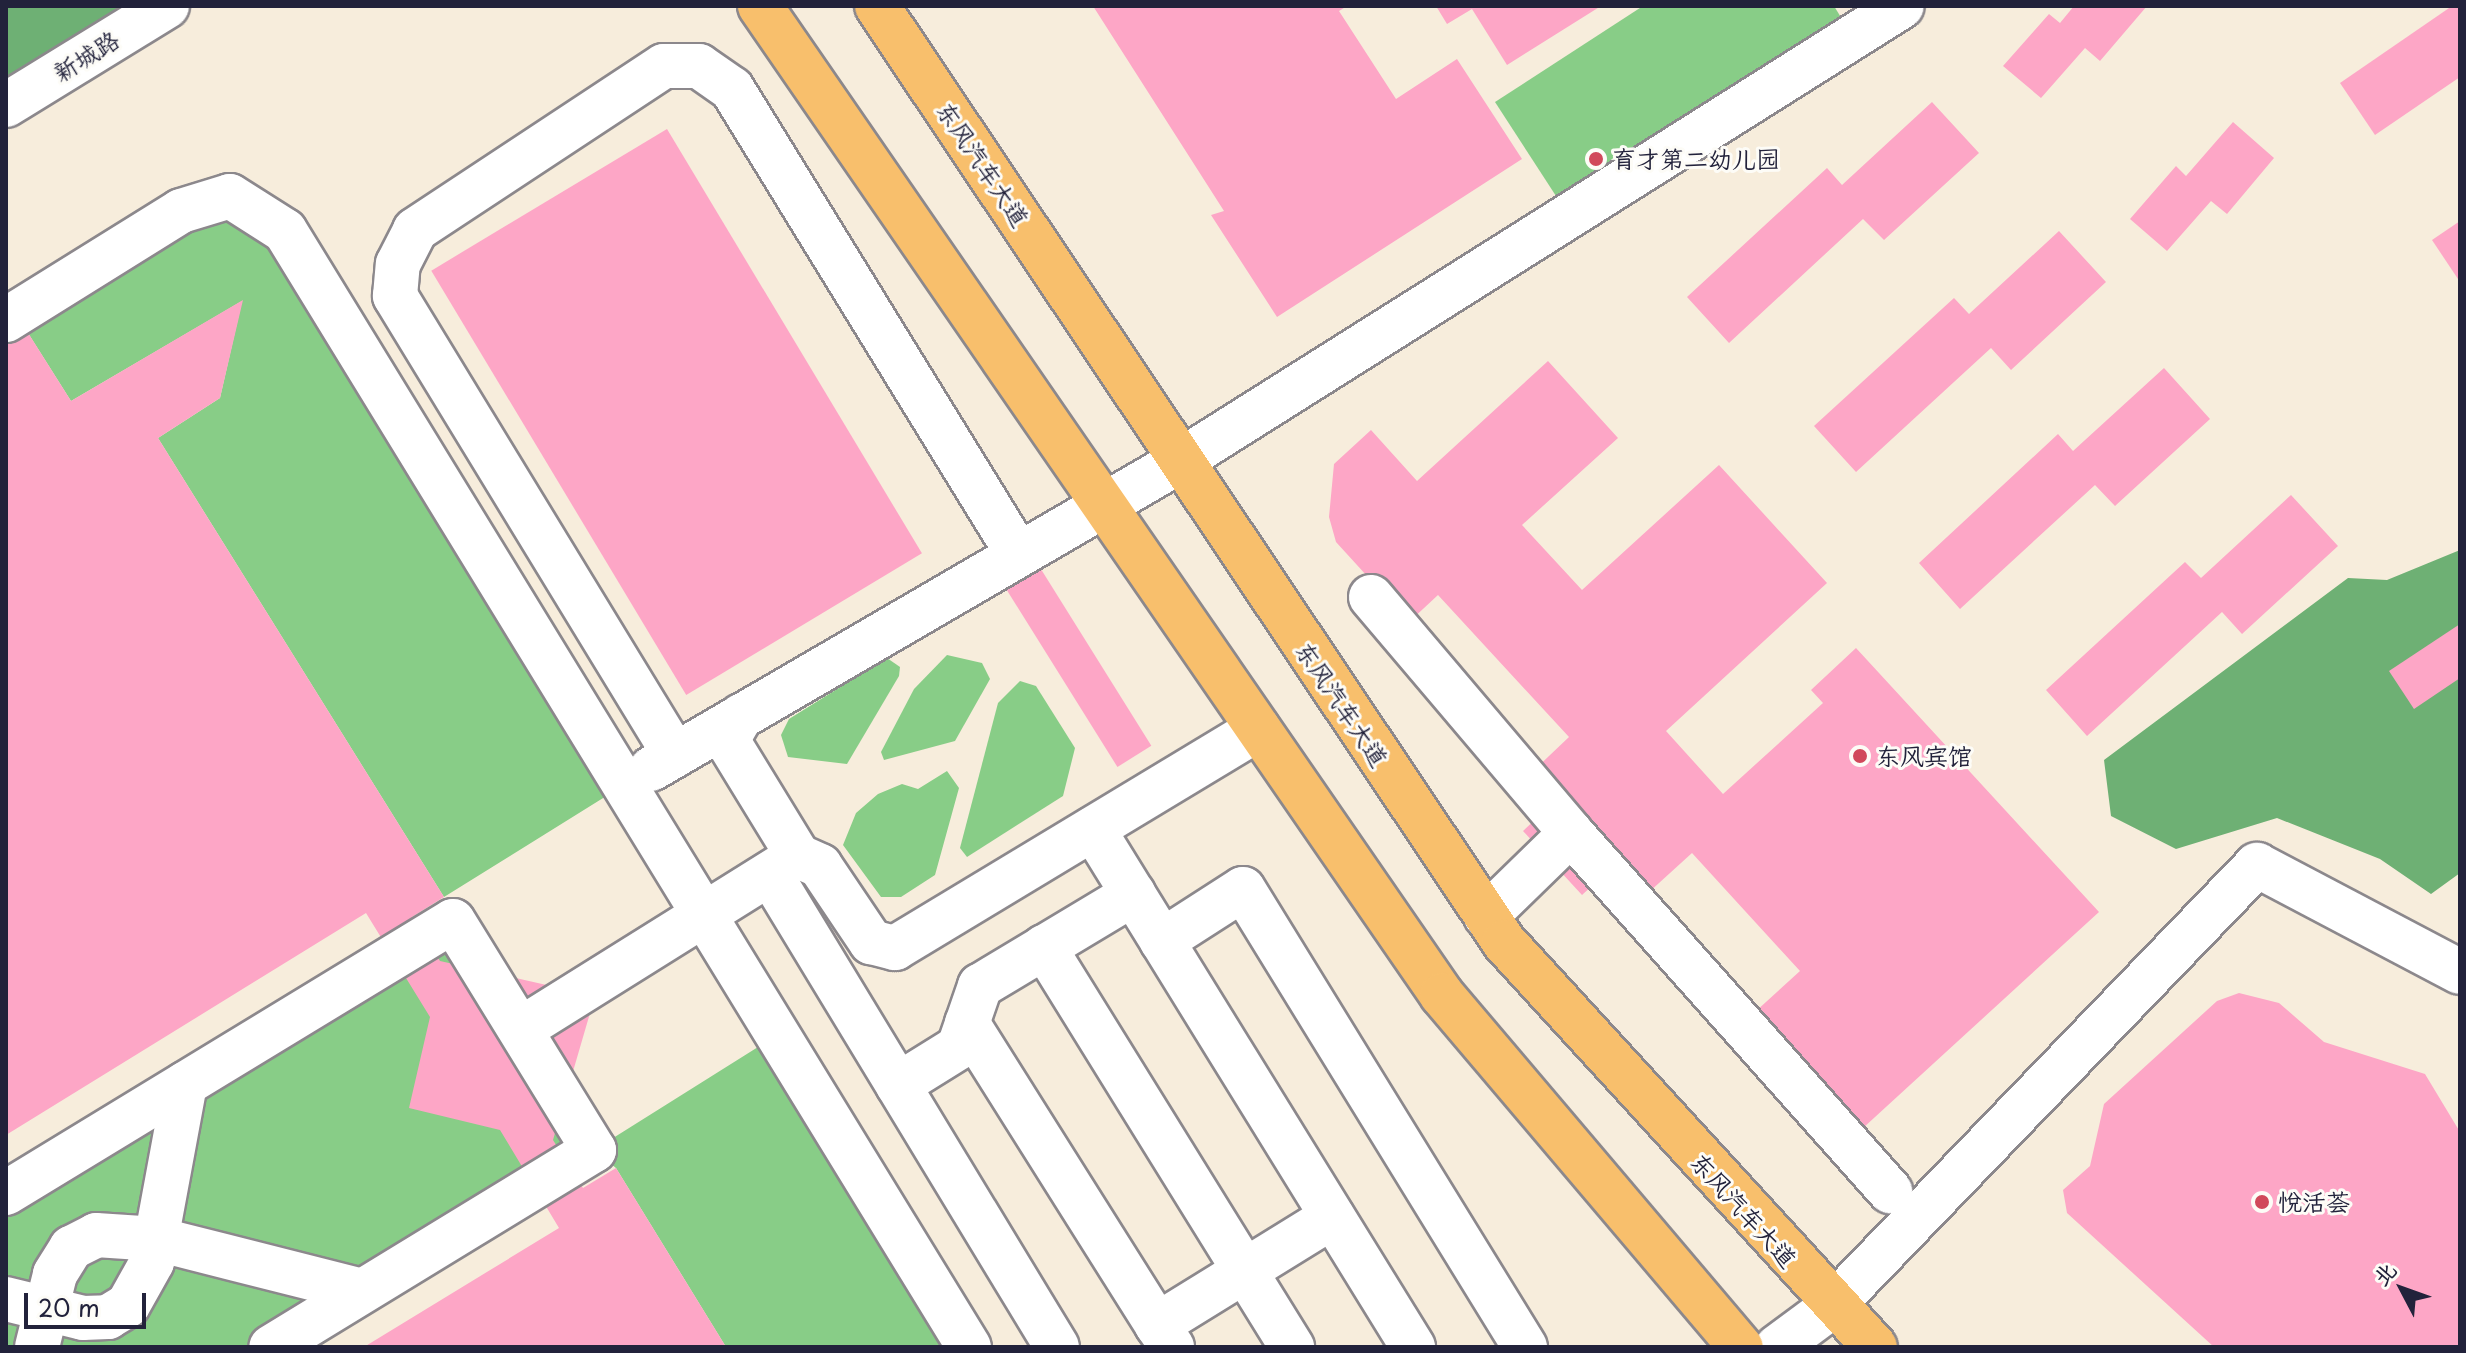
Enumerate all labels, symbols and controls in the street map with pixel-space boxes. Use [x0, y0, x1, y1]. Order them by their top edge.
street label: 新城路 [48, 25, 124, 87]
street label: 东风汽车大道 [931, 96, 1035, 232]
place label: 育才第二幼儿园 [1612, 145, 1780, 173]
marker: 育才第二幼儿园 [1587, 150, 1605, 168]
street label: 东风汽车大道 [1290, 636, 1394, 772]
place label: 东风宾馆 [1876, 742, 1972, 770]
marker: 东风宾馆 [1851, 747, 1869, 765]
street label: 东风汽车大道 [1685, 1147, 1803, 1273]
place label: 悦活荟 [2278, 1188, 2350, 1216]
marker: 悦活荟 [2253, 1193, 2271, 1211]
north arrow [2362, 1249, 2442, 1329]
text: 北 [2364, 1254, 2403, 1292]
scale bar [28, 1277, 150, 1327]
text: 20 m [38, 1289, 100, 1325]

